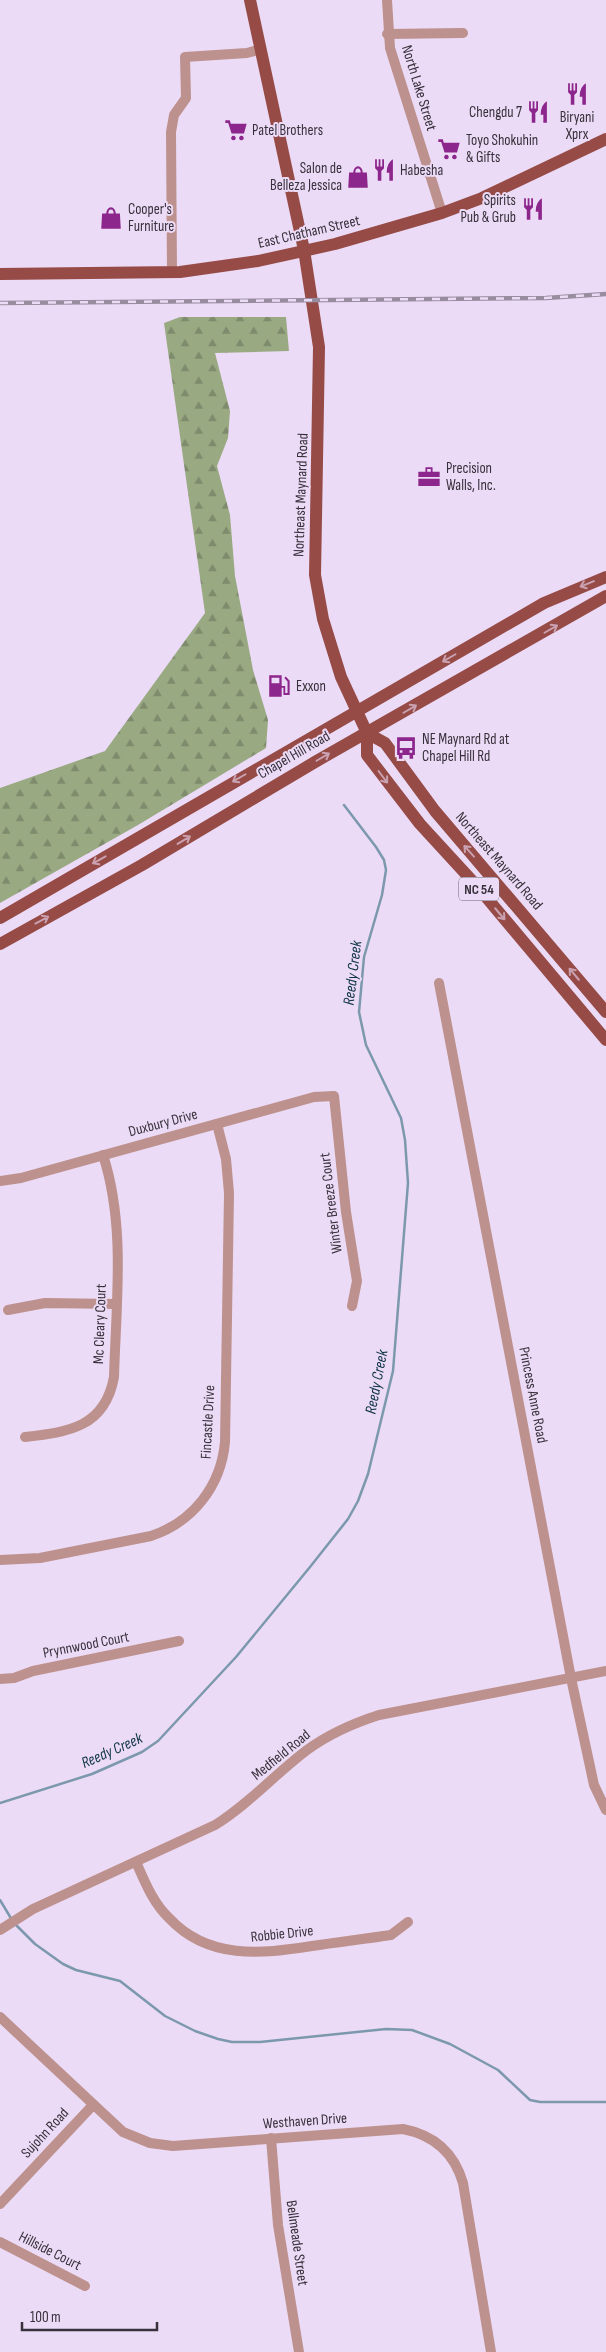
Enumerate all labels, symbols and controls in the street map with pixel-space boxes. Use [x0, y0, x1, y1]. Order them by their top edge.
street label: North Lake Street [397, 43, 441, 134]
restaurant icon: Biryani Xprx [564, 81, 590, 107]
restaurant icon: Chengdu 7 [525, 99, 551, 125]
place label: Chengdu 7 [469, 103, 522, 122]
place label: Biryani Xprx [560, 108, 594, 144]
supermarket icon: Patel Brothers [223, 117, 249, 143]
place label: Patel Brothers [252, 121, 323, 140]
place label: Toyo Shokuhin & Gifts [466, 131, 538, 167]
supermarket icon: Toyo Shokuhin & Gifts [436, 136, 462, 162]
restaurant icon: Habesha [371, 157, 397, 183]
place label: Salon de Belleza Jessica [270, 159, 342, 195]
place label: Habesha [400, 161, 443, 180]
shop icon: Salon de Belleza Jessica [345, 164, 371, 190]
place label: Spirits Pub & Grub [461, 191, 516, 227]
restaurant icon: Spirits Pub & Grub [520, 196, 546, 222]
place label: Cooper's Furniture [128, 200, 174, 236]
shop icon: Cooper's Furniture [98, 205, 124, 231]
street label: East Chatham Street [256, 211, 362, 253]
street label: Northeast Maynard Road [289, 433, 313, 557]
place label: Precision Walls, Inc. [446, 459, 496, 495]
office icon: Precision Walls, Inc. [416, 464, 442, 490]
one-way arrow [580, 580, 595, 590]
one-way arrow [543, 623, 558, 633]
one-way arrow [442, 654, 457, 664]
fuel station icon: Exxon [266, 673, 292, 699]
place label: Exxon [296, 677, 326, 696]
one-way arrow [402, 704, 417, 714]
street label: Chapel Hill Road [254, 727, 334, 783]
place label: NE Maynard Rd at Chapel Hill Rd [422, 730, 510, 766]
bus stop icon: NE Maynard Rd at Chapel Hill Rd [393, 735, 419, 761]
one-way arrow [316, 752, 331, 762]
one-way arrow [378, 770, 389, 783]
one-way arrow [233, 774, 247, 784]
street label: Northeast Maynard Road [451, 808, 547, 914]
one-way arrow [176, 835, 190, 845]
one-way arrow [463, 844, 475, 857]
one-way arrow [92, 856, 107, 865]
road number: NC 54 [459, 878, 499, 901]
one-way arrow [494, 907, 505, 920]
one-way arrow [35, 915, 50, 925]
water label: Reedy Creek [340, 939, 367, 1006]
one-way arrow [569, 968, 580, 981]
street label: Duxbury Drive [126, 1105, 200, 1141]
street label: Winter Breeze Court [315, 1151, 347, 1254]
street label: Mc Cleary Court [89, 1283, 111, 1365]
street label: Princess Anne Road [514, 1345, 552, 1445]
water label: Reedy Creek [361, 1347, 393, 1416]
street label: Fincastle Drive [197, 1385, 219, 1459]
street label: Prynnwood Court [41, 1627, 131, 1663]
street label: Medfield Road [248, 1726, 314, 1784]
water label: Reedy Creek [78, 1729, 146, 1773]
street label: Robbie Drive [250, 1921, 314, 1947]
street label: Sujohn Road [17, 2104, 73, 2162]
street label: Westhaven Drive [262, 2109, 348, 2133]
street label: Bellmeade Street [282, 2199, 312, 2287]
street label: Hillside Court [16, 2227, 85, 2275]
scale bar [22, 2300, 158, 2332]
text: 100 m [30, 2308, 61, 2327]

